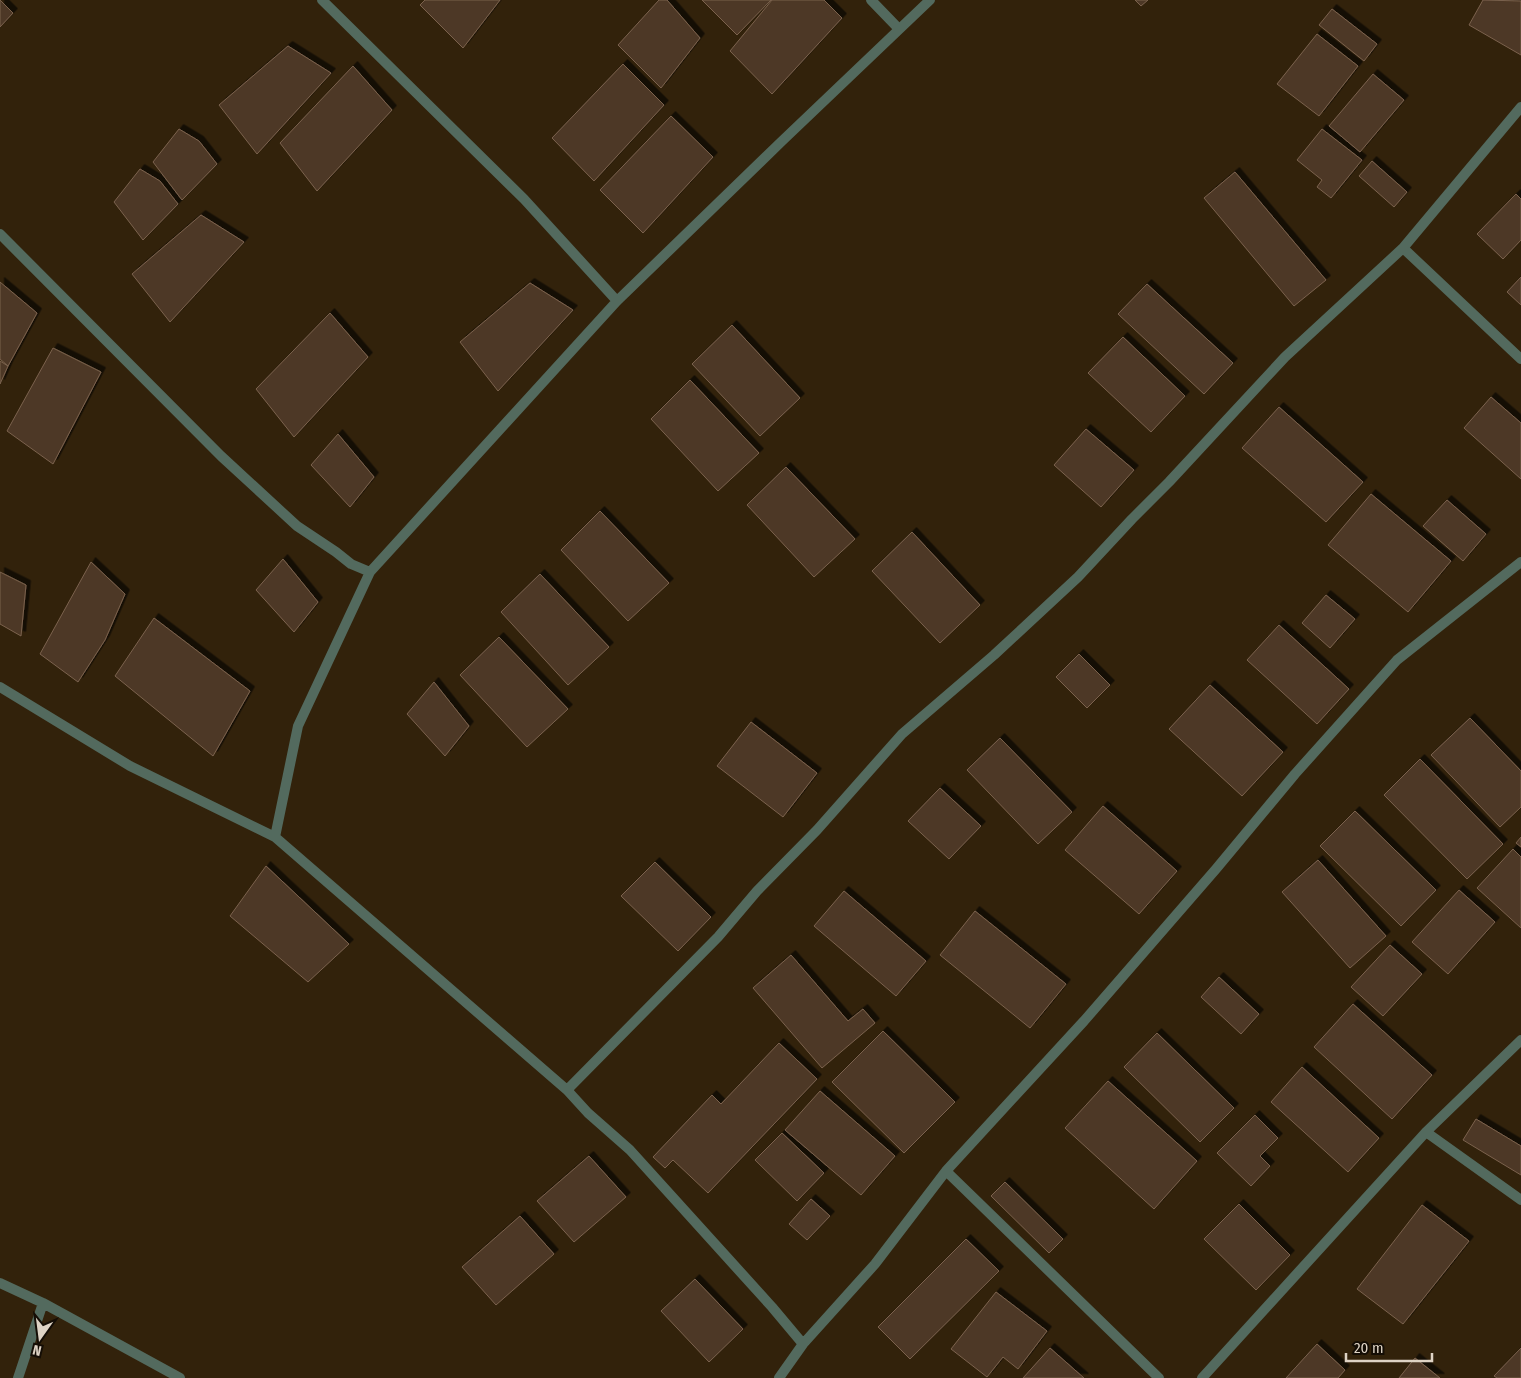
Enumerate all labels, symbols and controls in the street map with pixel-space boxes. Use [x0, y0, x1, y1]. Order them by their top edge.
north arrow [15, 1313, 65, 1363]
scale bar [1346, 1330, 1432, 1362]
text: 20 m [1354, 1339, 1384, 1357]
text: N [31, 1341, 43, 1359]

